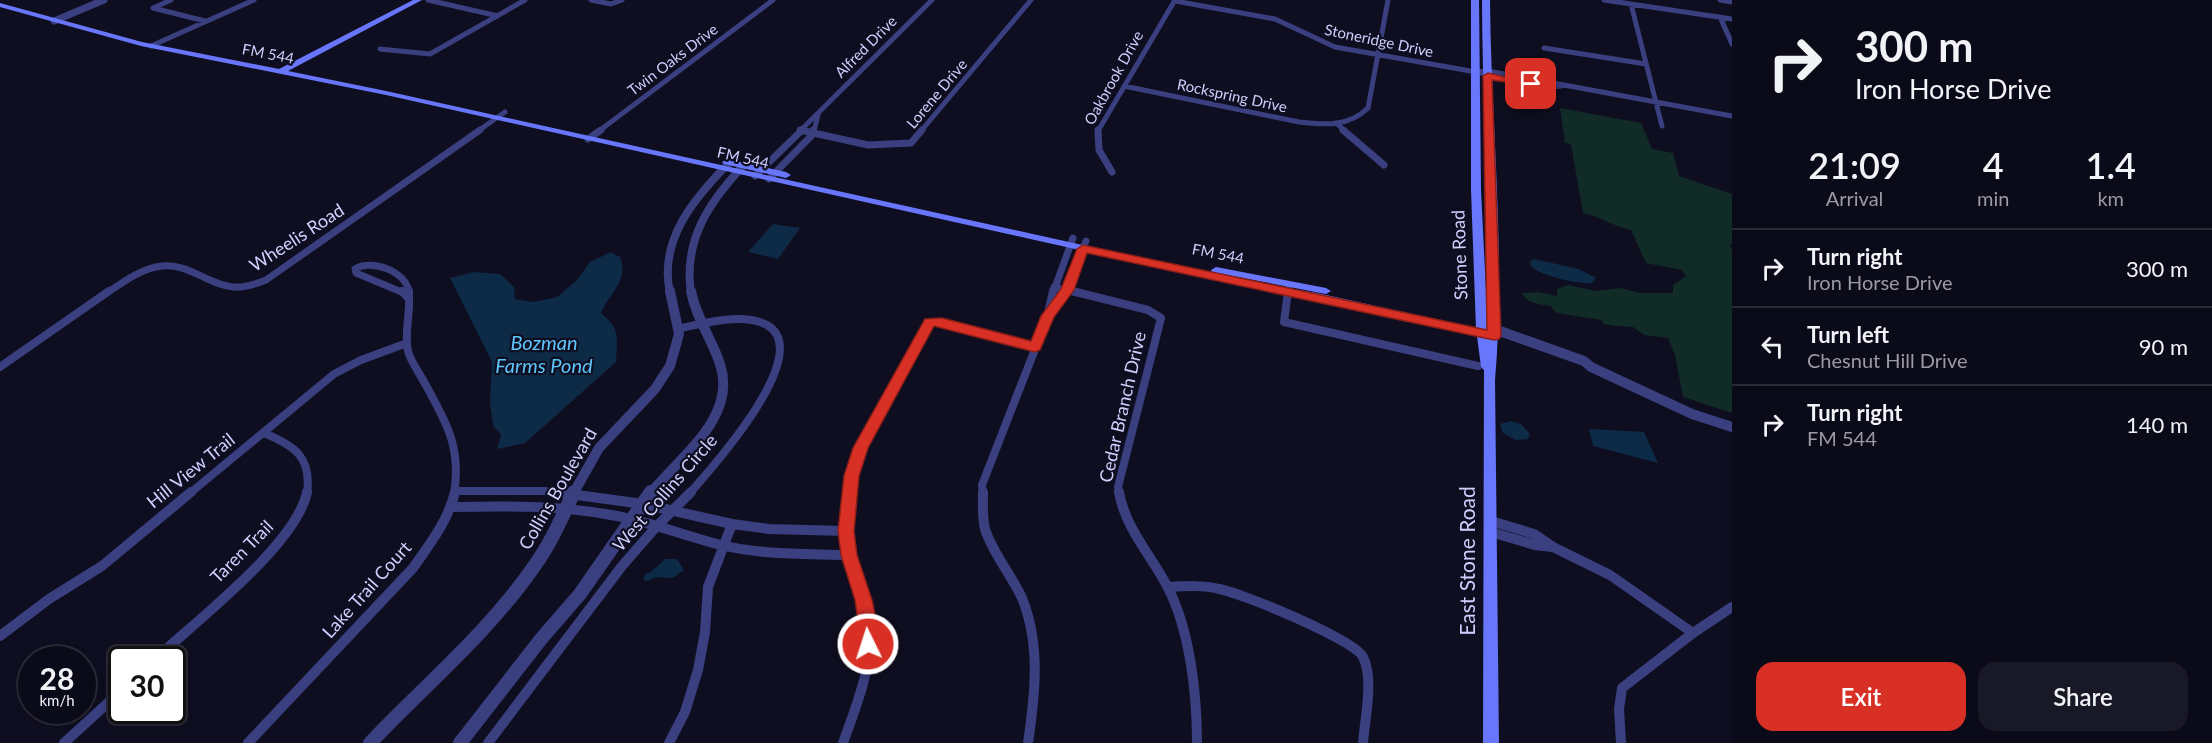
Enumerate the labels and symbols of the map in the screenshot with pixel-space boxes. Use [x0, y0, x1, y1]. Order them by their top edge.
street label: Alfred Drive [831, 12, 900, 81]
street label: Twin Oaks Drive [624, 19, 721, 99]
street label: Stoneridge Drive [1323, 20, 1435, 60]
street label: Oakbrook Drive [1080, 27, 1146, 128]
street label: FM 544 [241, 39, 296, 67]
street label: Lorene Drive [902, 55, 970, 132]
pin [1505, 58, 1556, 109]
street label: Rockspring Drive [1176, 75, 1289, 115]
street label: FM 544 [716, 142, 771, 172]
street label: Wheelis Road [245, 198, 348, 276]
street label: Stone Road [1446, 210, 1472, 300]
street label: FM 544 [1191, 239, 1246, 267]
street label: Cedar Branch Drive [1094, 329, 1150, 484]
water label: Bozman Farms Pond [495, 330, 593, 377]
street label: Collins Boulevard [513, 424, 601, 553]
street label: Hill View Trail [142, 428, 239, 512]
street label: West Collins Circle [607, 429, 721, 555]
street label: East Stone Road [1454, 486, 1479, 636]
street label: Taren Trail [205, 515, 277, 587]
street label: Lake Trail Court [317, 536, 416, 642]
position arrow [836, 612, 900, 676]
speed limit sign: 30 [108, 646, 186, 724]

